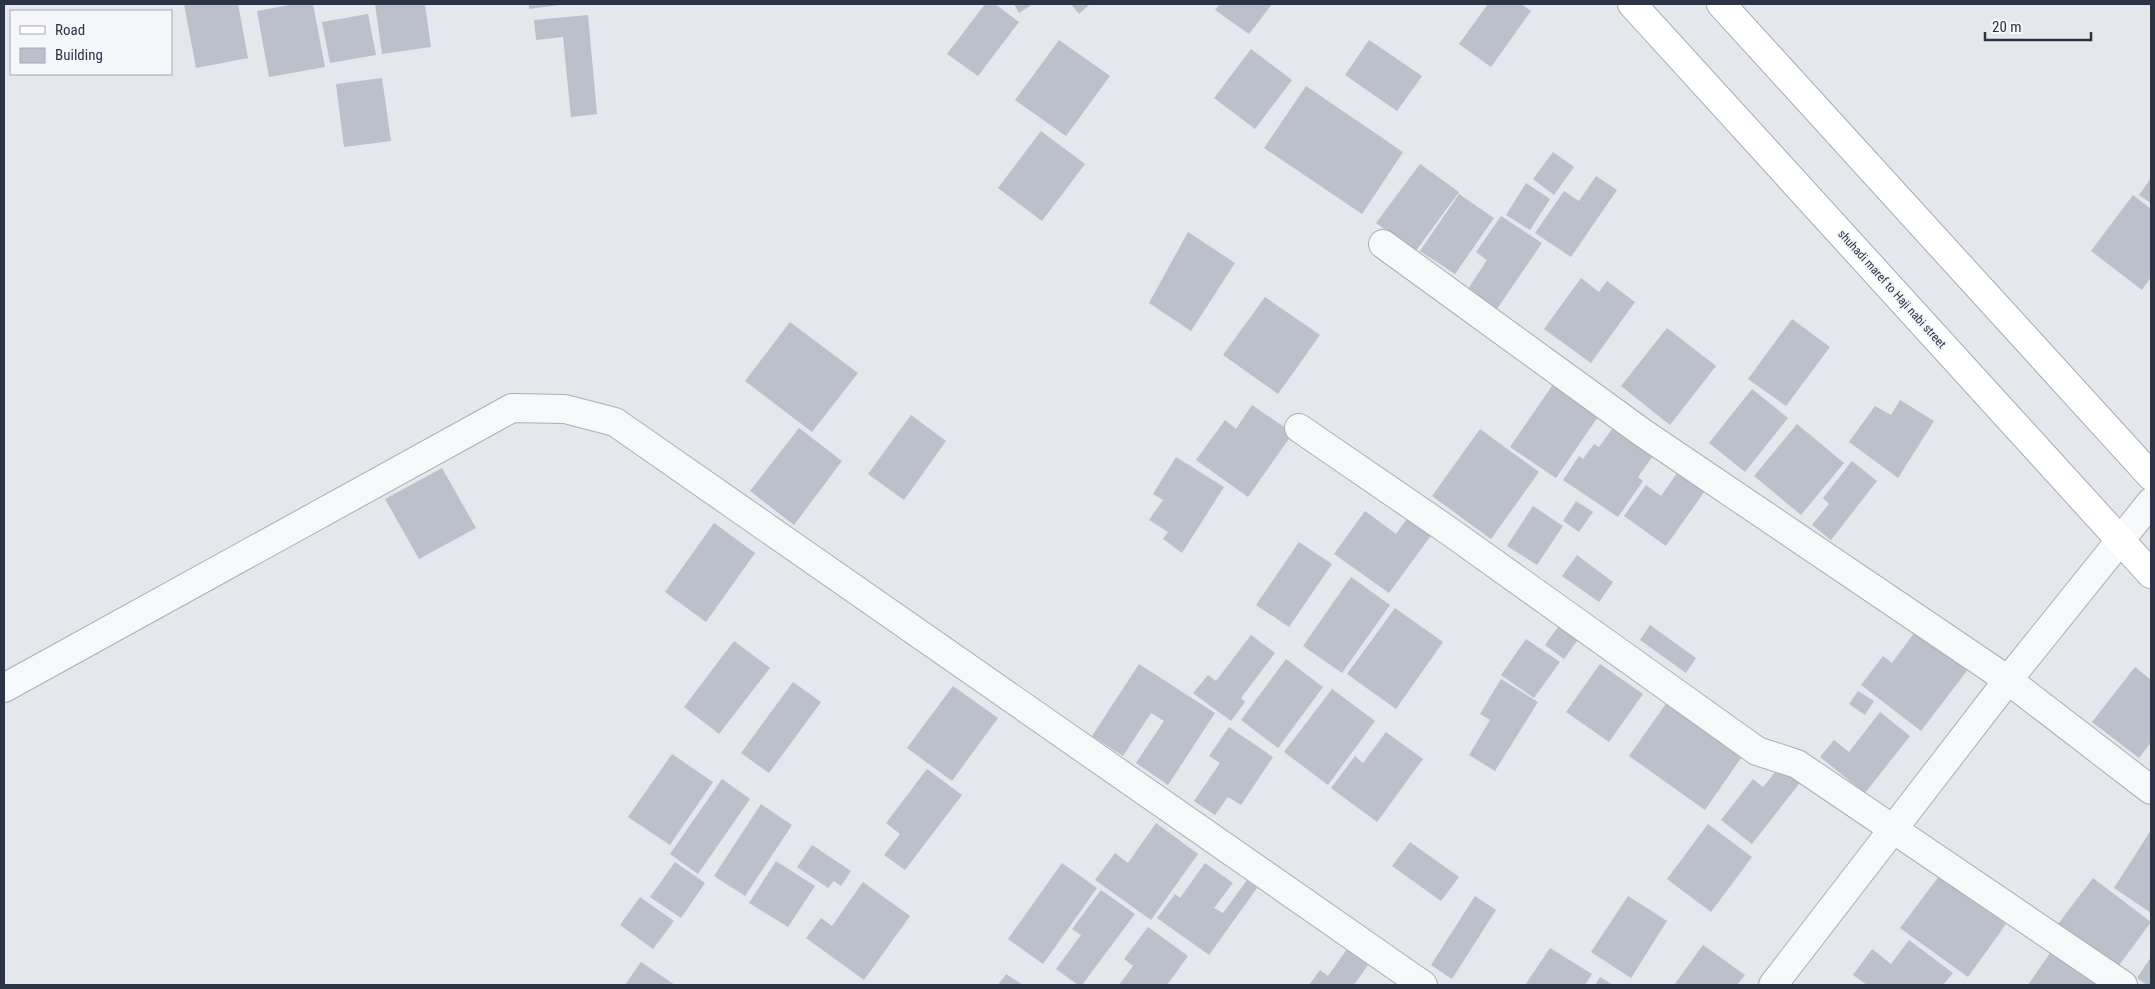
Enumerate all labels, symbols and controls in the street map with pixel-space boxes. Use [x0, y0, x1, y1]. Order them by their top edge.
legend [10, 10, 172, 75]
scale bar [1985, 10, 2091, 42]
text: 20 m [1992, 18, 2022, 36]
text: Road [55, 21, 85, 39]
text: Building [55, 46, 103, 64]
street label: shuhadi maref to Haji nabi street [1835, 227, 1949, 351]

